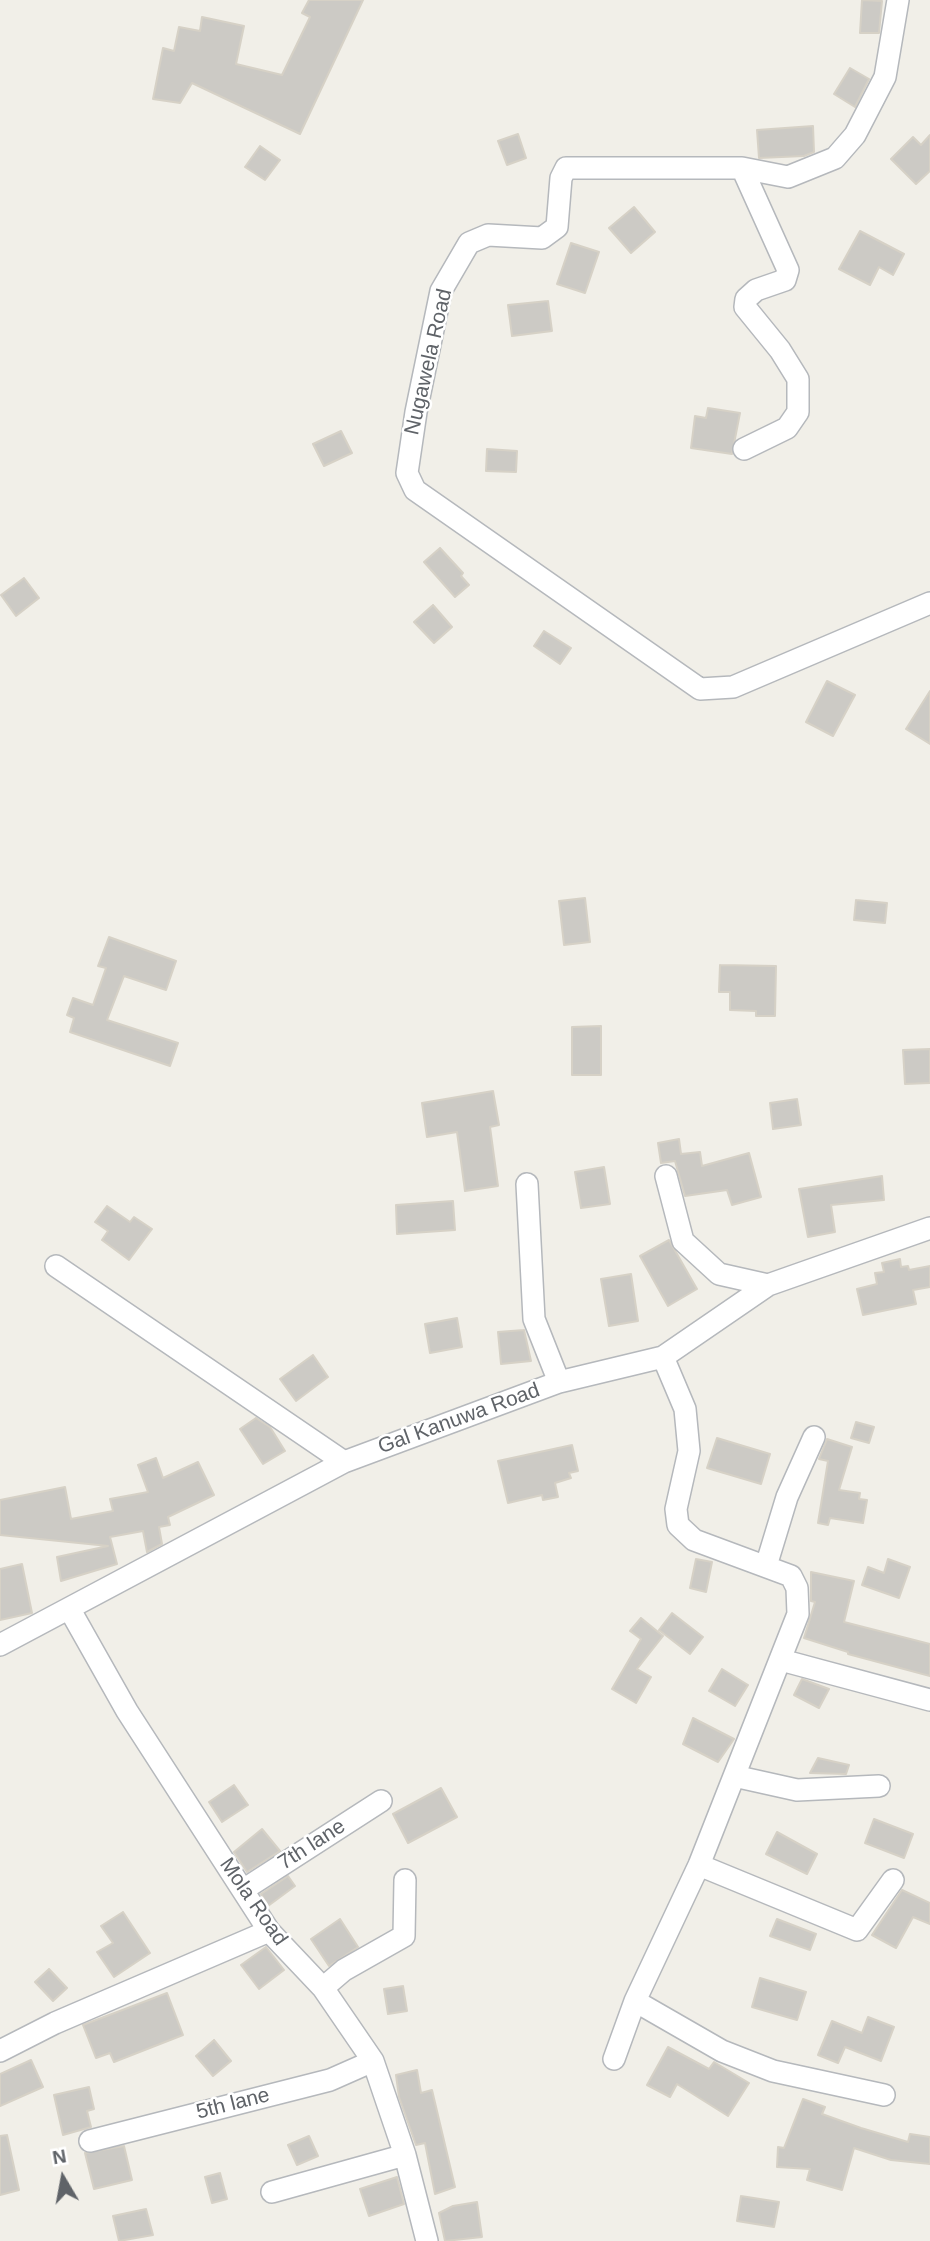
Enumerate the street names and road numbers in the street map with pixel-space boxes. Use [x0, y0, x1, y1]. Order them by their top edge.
street label: Nugawela Road [400, 286, 458, 438]
street label: Gal Kanuwa Road [375, 1378, 543, 1460]
street label: 7th lane [274, 1814, 350, 1876]
street label: Mola Road [214, 1853, 292, 1951]
street label: 5th lane [194, 2083, 272, 2125]

